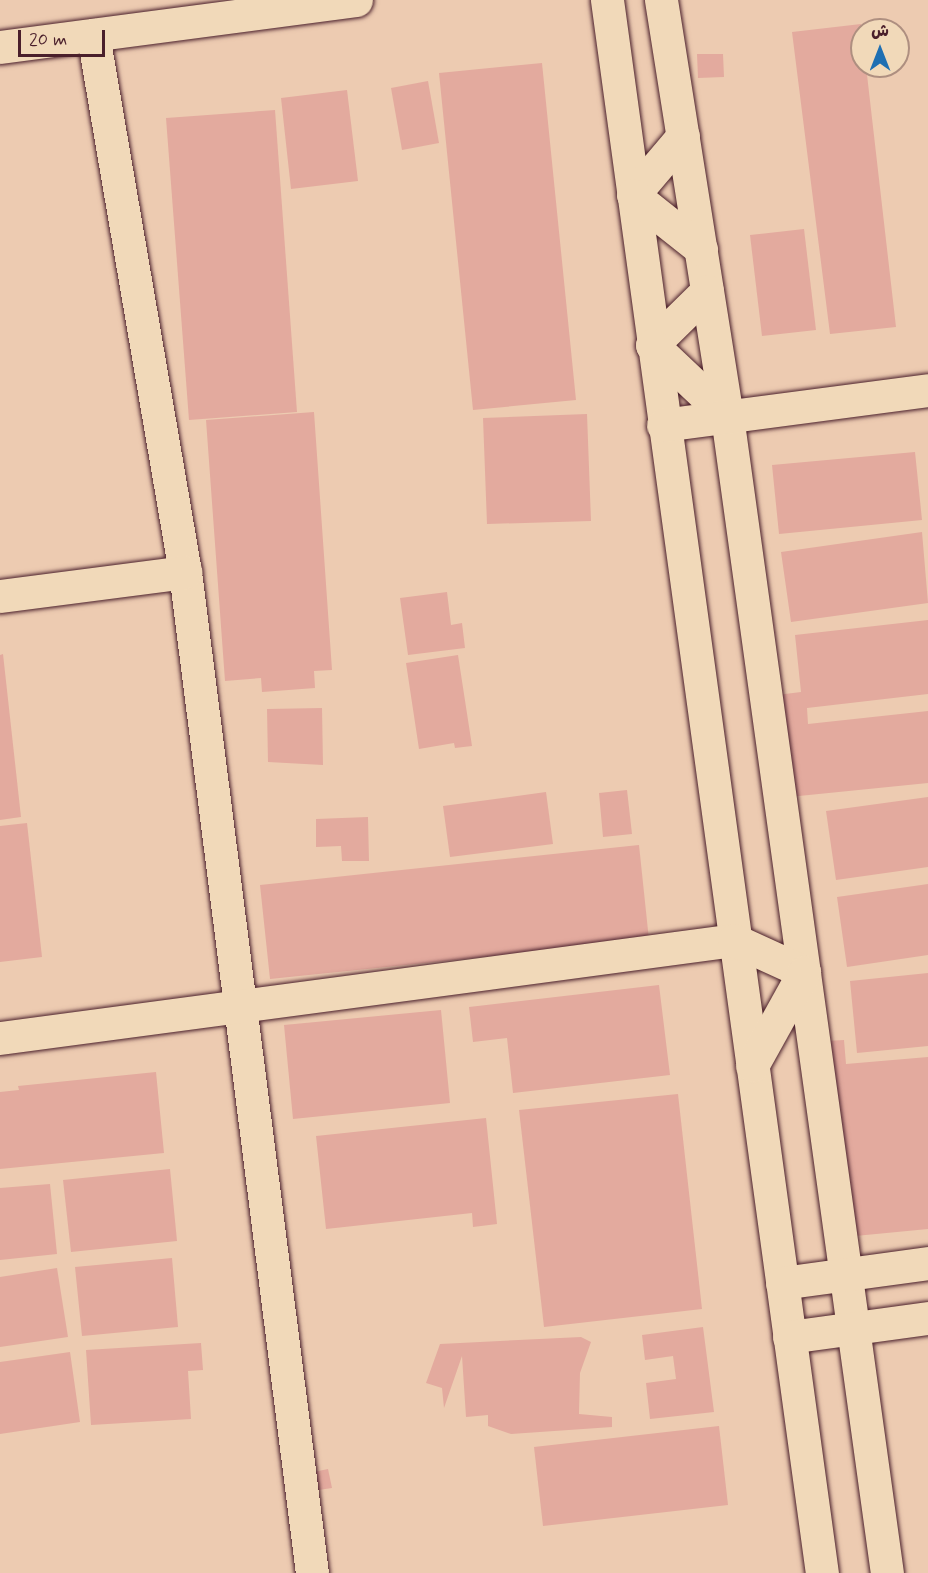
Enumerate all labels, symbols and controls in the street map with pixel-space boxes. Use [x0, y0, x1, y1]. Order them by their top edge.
scale bar [21, 18, 108, 56]
north arrow [850, 18, 910, 78]
text: ش [871, 21, 889, 42]
text: 20 m [29, 28, 67, 52]

